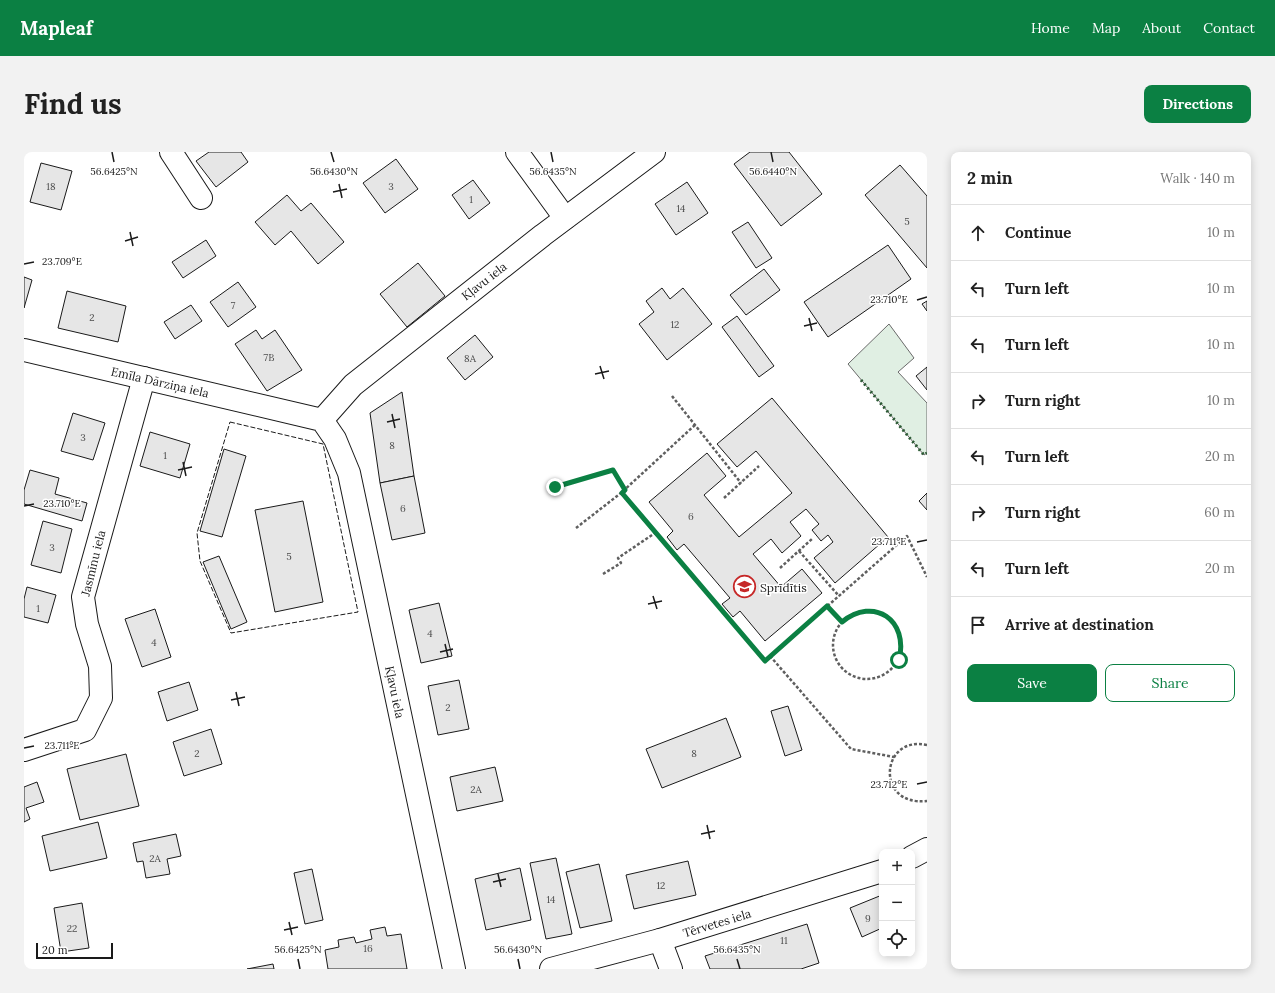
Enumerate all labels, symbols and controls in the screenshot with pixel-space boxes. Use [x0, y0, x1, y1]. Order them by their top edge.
text: Mapleaf [20, 16, 93, 40]
text: Home [1031, 19, 1070, 37]
text: Map [1092, 19, 1120, 37]
text: About [1142, 19, 1181, 37]
text: Contact [1203, 19, 1255, 37]
button: Directions [1144, 85, 1251, 123]
text: Find us [24, 86, 122, 122]
text: 56.6425°N [90, 165, 138, 178]
text: 56.6430°N [310, 165, 358, 178]
text: 56.6435°N [529, 165, 577, 178]
text: 56.6440°N [749, 165, 797, 178]
text: 2 min [967, 167, 1013, 189]
text: Walk · 140 m [1160, 170, 1235, 187]
house number: 18 [46, 180, 56, 193]
house number: 3 [388, 180, 394, 193]
house number: 1 [469, 193, 473, 206]
house number: 14 [676, 202, 686, 215]
house number: 5 [904, 215, 910, 228]
icon: ahead [967, 222, 989, 244]
text: Continue [1005, 223, 1071, 242]
text: 10 m [1207, 224, 1235, 241]
text: 23.709°E [42, 255, 82, 268]
street label: Kļavu iela [458, 259, 510, 304]
icon: left [967, 278, 989, 300]
text: Turn left [1005, 279, 1069, 298]
text: 10 m [1207, 280, 1235, 297]
text: 23.710°E [870, 293, 908, 306]
house number: 7 [231, 299, 236, 312]
house number: 2 [89, 311, 95, 324]
house number: 12 [670, 318, 680, 331]
icon: left [967, 334, 989, 356]
text: Turn left [1005, 335, 1069, 354]
text: 10 m [1207, 336, 1235, 353]
house number: 7B [264, 351, 274, 364]
house number: 8A [464, 352, 477, 365]
street label: Emīla Dārziņa iela [109, 363, 210, 402]
icon: right [967, 390, 989, 412]
text: Turn right [1005, 391, 1081, 410]
text: 10 m [1207, 392, 1235, 409]
house number: 3 [80, 431, 86, 444]
house number: 8 [389, 439, 395, 452]
icon: left [967, 446, 989, 468]
text: Turn left [1005, 447, 1069, 466]
text: 20 m [1205, 448, 1235, 465]
house number: 1 [163, 449, 167, 462]
route end [546, 478, 564, 496]
text: 23.710°E [43, 497, 81, 510]
house number: 6 [400, 502, 406, 515]
icon: right [967, 502, 989, 524]
text: Turn right [1005, 503, 1081, 522]
text: 60 m [1204, 504, 1235, 521]
house number: 6 [688, 510, 694, 523]
street label: Jasmīnu iela [77, 529, 108, 598]
text: 23.711°E [871, 535, 907, 548]
house number: 3 [49, 541, 55, 554]
house number: 5 [286, 550, 292, 563]
icon: left [967, 558, 989, 580]
text: Turn left [1005, 559, 1069, 578]
text: 20 m [1205, 560, 1235, 577]
school or university icon: Sprīdītis [731, 574, 757, 600]
place label: Sprīdītis [760, 580, 807, 595]
house number: 1 [36, 602, 40, 615]
icon: arrive [967, 614, 989, 636]
text: Arrive at destination [1005, 615, 1154, 634]
house number: 4 [427, 627, 433, 640]
house number: 4 [151, 636, 157, 649]
route start [890, 651, 908, 669]
street label: Kļavu iela [381, 664, 408, 720]
button: Save [967, 664, 1097, 702]
button: Share [1105, 664, 1235, 702]
house number: 2 [445, 701, 451, 714]
text: 23.711°E [44, 739, 80, 752]
house number: 2 [194, 747, 200, 760]
house number: 8 [691, 747, 697, 760]
text: 23.712°E [871, 778, 907, 791]
house number: 2A [470, 783, 483, 796]
map controls [879, 849, 915, 957]
button: + [879, 849, 915, 885]
house number: 2A [149, 852, 162, 865]
house number: 12 [656, 879, 666, 892]
button: − [879, 885, 915, 921]
house number: 14 [546, 893, 556, 906]
street label: Tērvetes iela [681, 906, 753, 940]
house number: 9 [865, 912, 871, 925]
button: locate [879, 921, 915, 957]
house number: 22 [67, 922, 77, 935]
house number: 11 [780, 934, 788, 947]
scale bar [36, 941, 113, 960]
house number: 16 [363, 942, 373, 955]
text: 20 m [42, 943, 67, 957]
text: 56.6425°N [274, 943, 322, 956]
text: 56.6430°N [494, 943, 542, 956]
text: 56.6435°N [713, 943, 761, 956]

